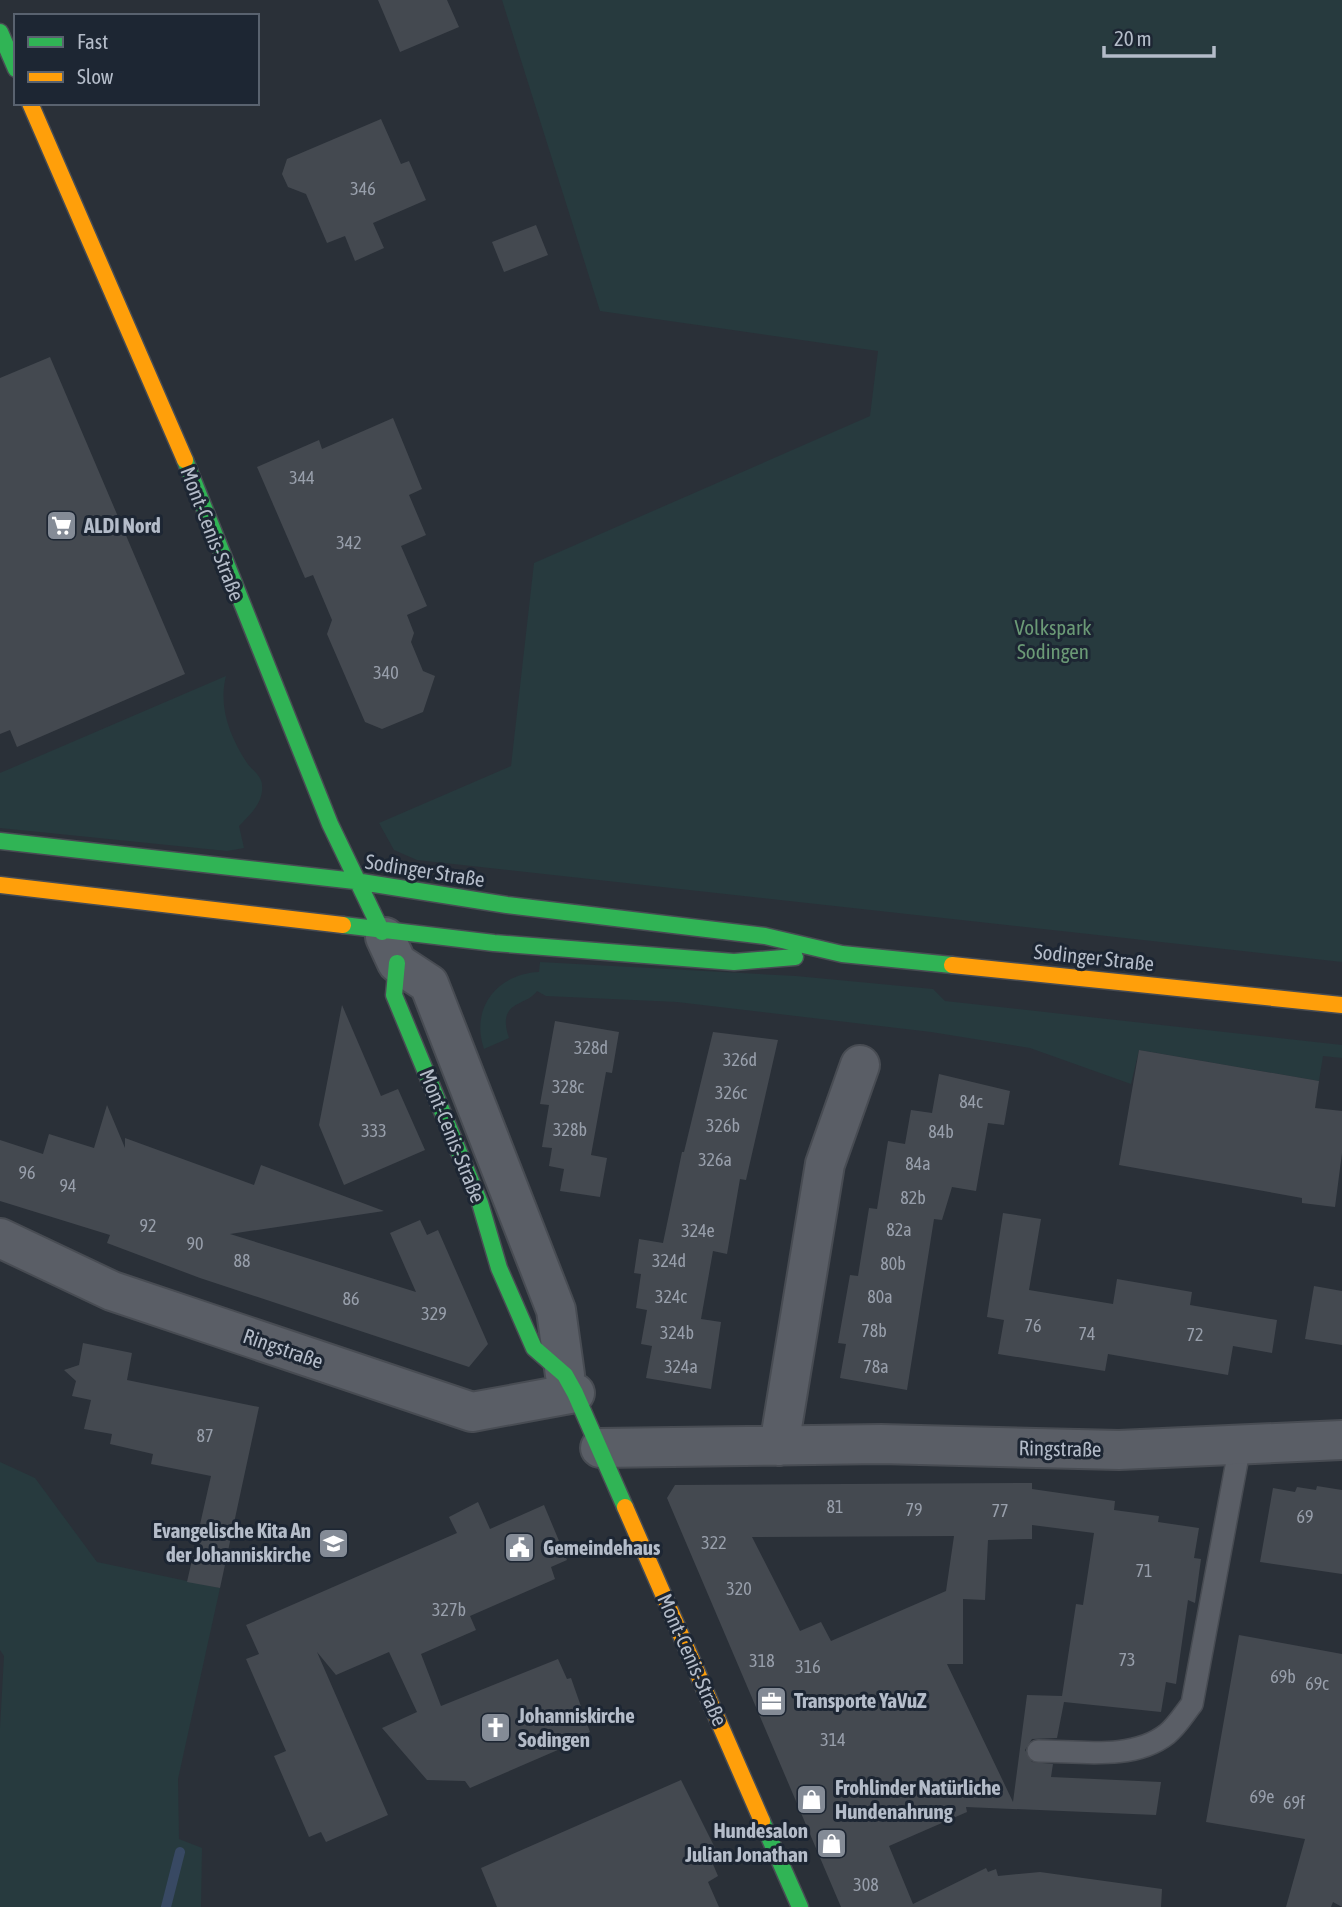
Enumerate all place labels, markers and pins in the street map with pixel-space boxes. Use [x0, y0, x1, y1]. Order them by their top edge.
supermarket icon: ALDI Nord [44, 509, 78, 543]
place label: ALDI Nord [83, 513, 161, 537]
place label: Evangelische Kita An der Johanniskirche [153, 1518, 311, 1566]
school or university icon: Evangelische Kita An der Johanniskirche [317, 1526, 351, 1560]
public building icon: Gemeindehaus [503, 1531, 537, 1565]
place label: Gemeindehaus [543, 1535, 661, 1559]
office icon: Transporte YaVuZ [754, 1684, 788, 1718]
place label: Transporte YaVuZ [794, 1688, 927, 1712]
place label: Johanniskirche Sodingen [517, 1703, 635, 1751]
church icon: Johanniskirche Sodingen [478, 1711, 512, 1745]
place label: Frohlinder Natürliche Hundenahrung [835, 1775, 1001, 1823]
shop icon: Frohlinder Natürliche Hundenahrung [795, 1783, 829, 1817]
place label: Hundesalon Julian Jonathan [684, 1818, 808, 1866]
shop icon: Hundesalon Julian Jonathan [814, 1826, 848, 1860]

